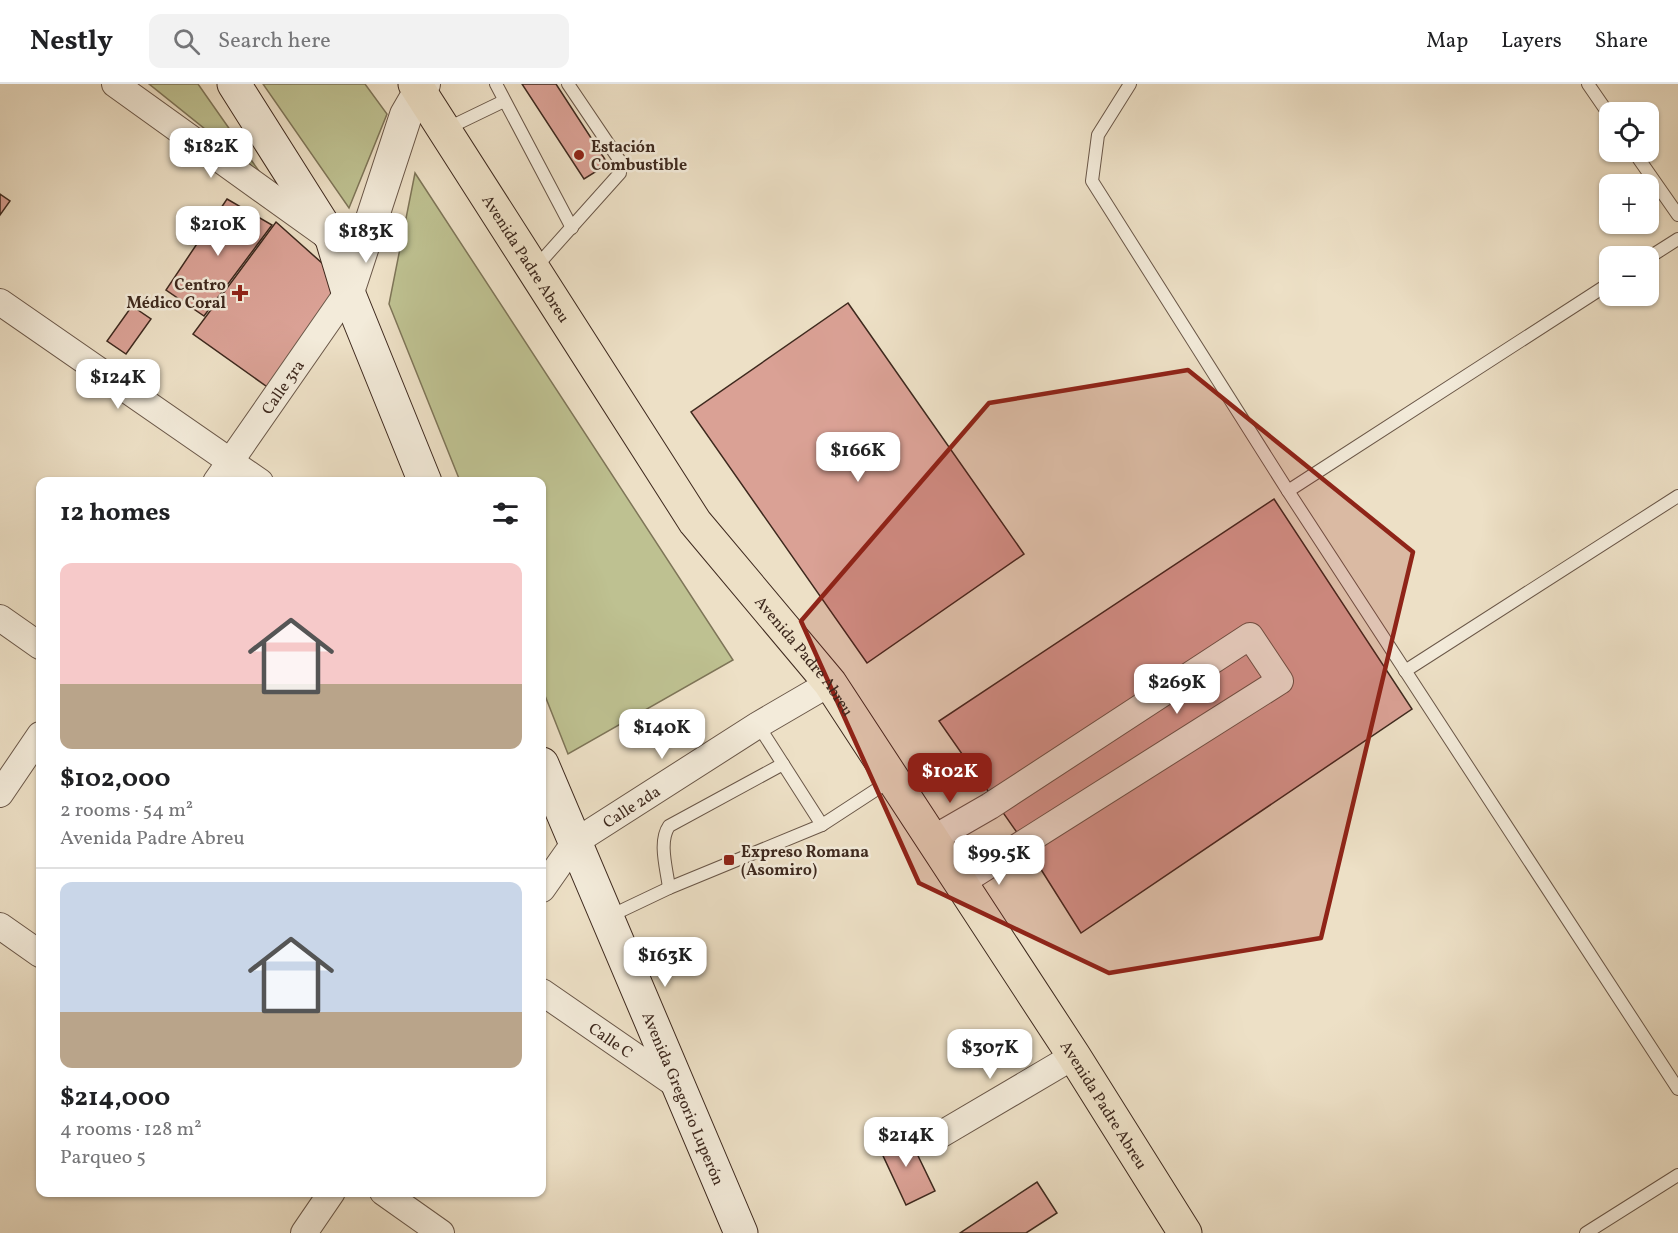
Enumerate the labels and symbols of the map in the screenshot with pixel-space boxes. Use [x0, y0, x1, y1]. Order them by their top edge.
pin: $182K [169, 128, 253, 179]
place label: Estación Combustible [591, 137, 687, 177]
marker: Estación Combustible [572, 148, 586, 162]
street label: Avenida Padre Abreu [476, 191, 574, 328]
pin: $210K [176, 206, 260, 257]
pin: $183K [324, 213, 408, 264]
place label: Centro Médico Coral [127, 275, 227, 315]
marker: Centro Médico Coral [231, 284, 249, 302]
street label: Calle 3ra [257, 356, 310, 419]
pin: $124K [76, 359, 160, 410]
pin: $166K [816, 432, 900, 483]
street label: Avenida Padre Abreu [749, 592, 858, 721]
pin: $269K [1135, 664, 1219, 715]
pin: $140K [620, 709, 704, 760]
pin: $102K [908, 753, 992, 804]
street label: Calle 2da [599, 781, 665, 834]
pin: $99.5K [950, 835, 1048, 886]
place label: Expreso Romana (Asomiro) [741, 842, 869, 882]
marker: Expreso Romana (Asomiro) [722, 853, 736, 867]
pin: $163K [623, 937, 707, 988]
street label: Avenida Gregorio Luperón [635, 1009, 728, 1189]
street label: Calle C [583, 1018, 637, 1064]
pin: $307K [948, 1029, 1032, 1080]
street label: Avenida Padre Abreu [1054, 1037, 1151, 1174]
pin: $214K [864, 1117, 948, 1168]

